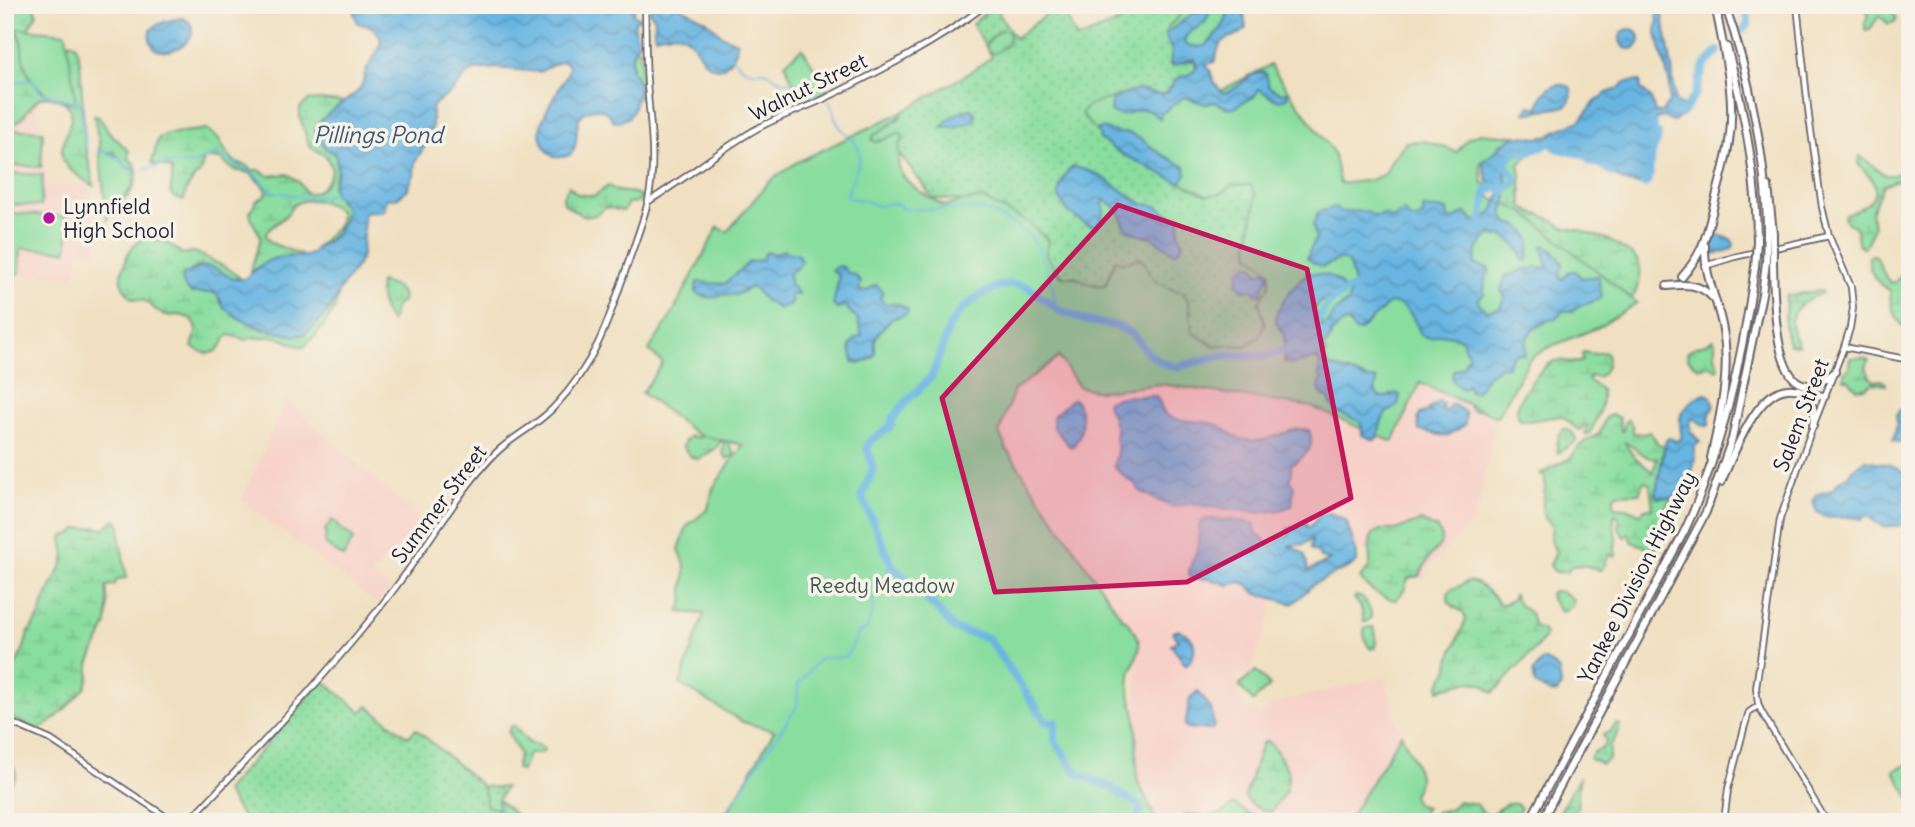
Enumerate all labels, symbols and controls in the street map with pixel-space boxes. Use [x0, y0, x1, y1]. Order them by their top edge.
street label: Walnut Street [745, 47, 871, 127]
water label: Pillings Pond [313, 120, 446, 149]
place label: Lynnfield High School [63, 193, 174, 244]
marker: Lynnfield High School [41, 210, 57, 226]
street label: Salem Street [1767, 355, 1835, 475]
street label: Summer Street [386, 439, 492, 569]
street label: Yankee Division Highway [1572, 467, 1702, 687]
park label: Reedy Meadow [809, 572, 955, 599]

